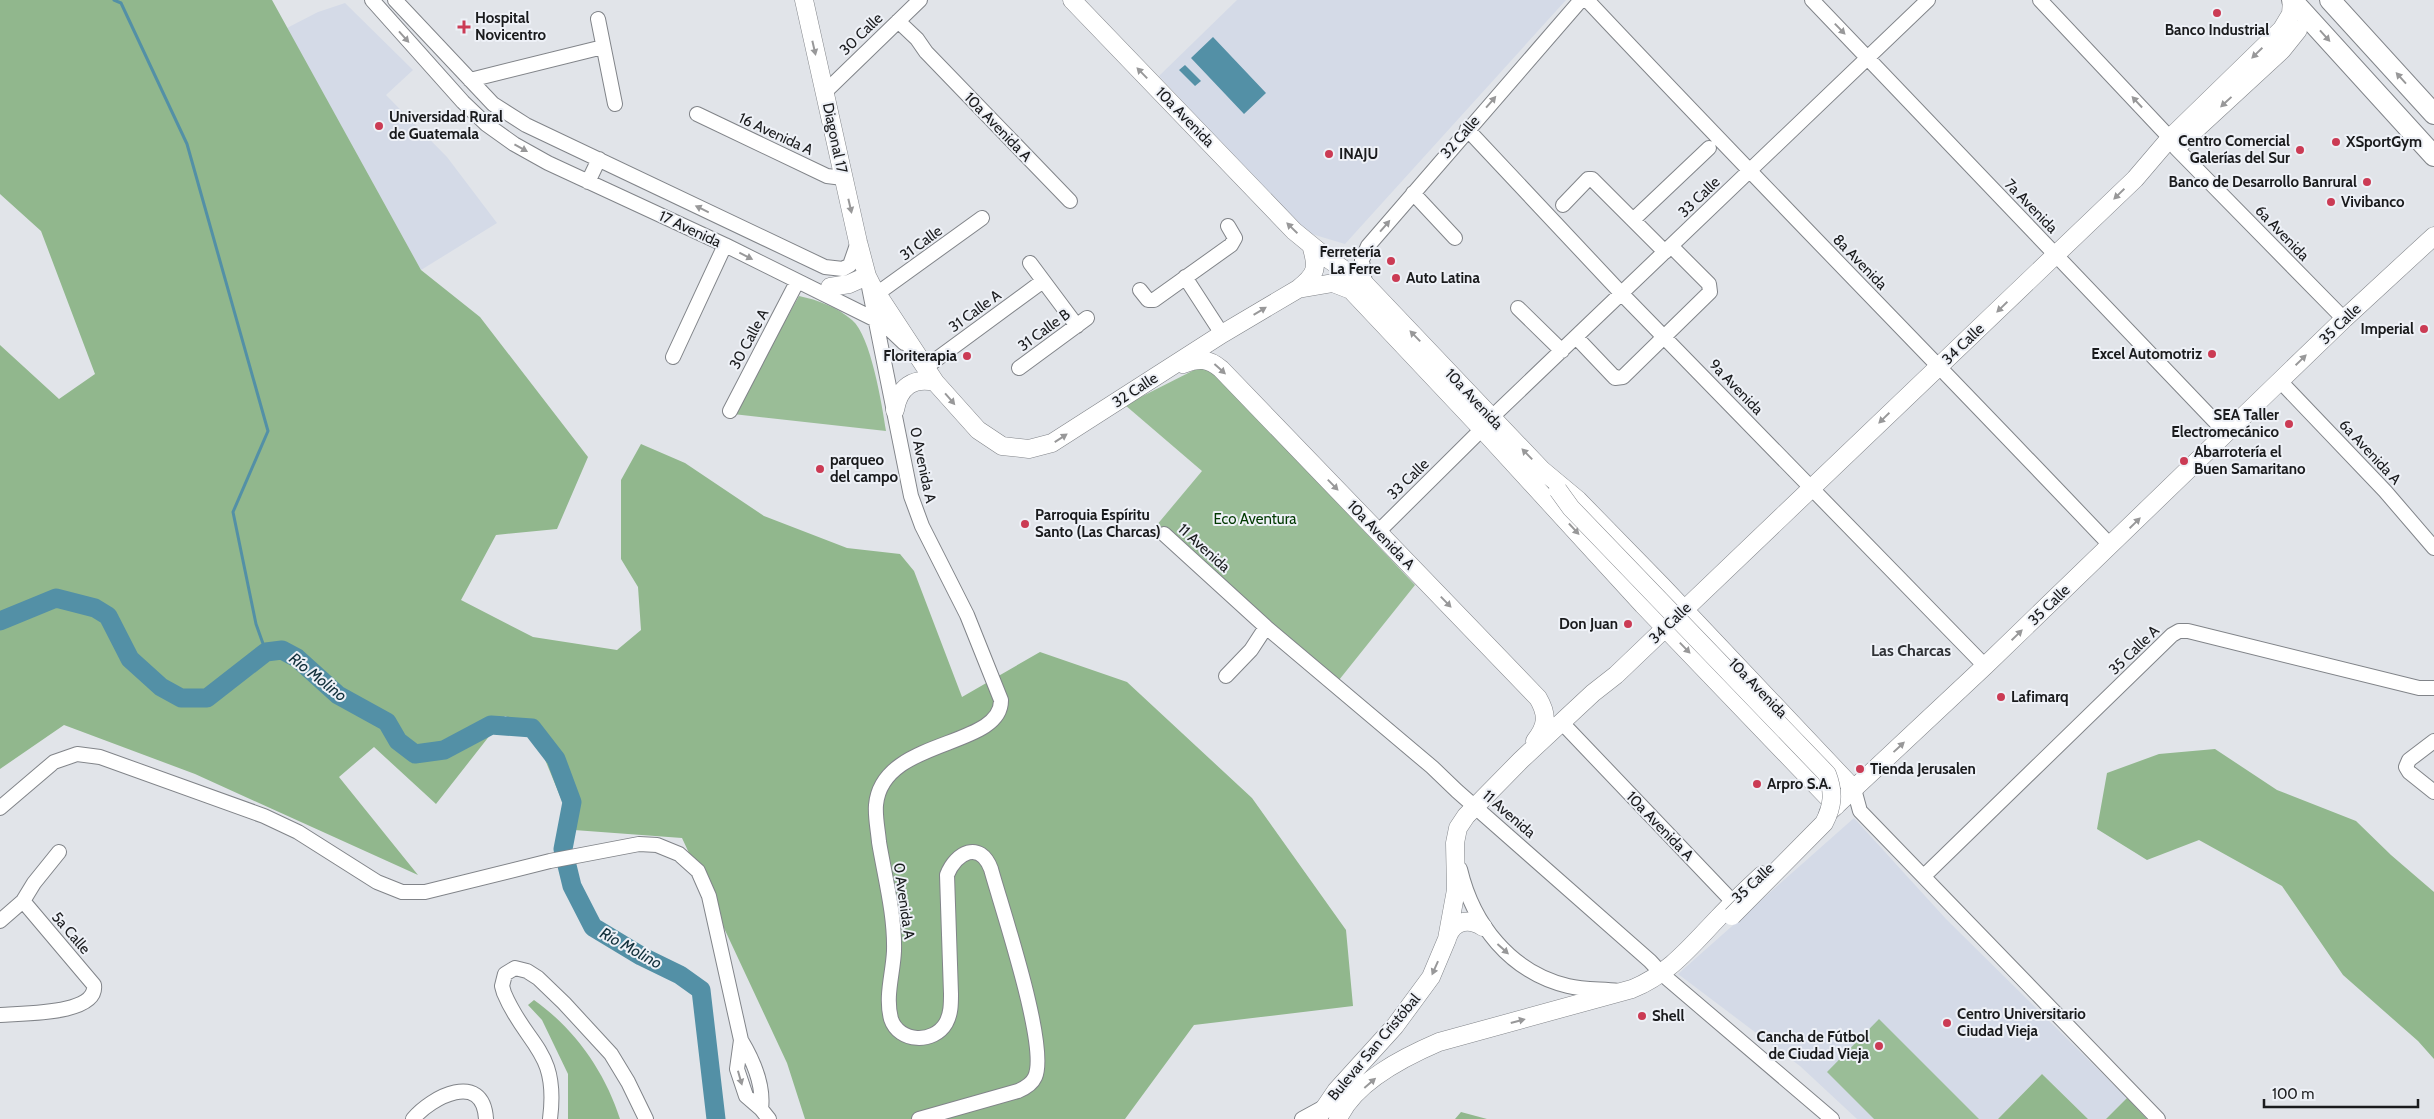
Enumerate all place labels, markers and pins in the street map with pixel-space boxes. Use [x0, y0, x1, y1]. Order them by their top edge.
marker: Banco Industrial [2211, 7, 2223, 19]
place label: Hospital Novicentro [475, 9, 547, 44]
marker: Hospital Novicentro [457, 20, 471, 34]
place label: Banco Industrial [2165, 21, 2269, 39]
place label: Universidad Rural de Guatemala [389, 108, 503, 143]
marker: Universidad Rural de Guatemala [373, 120, 385, 132]
place label: Centro Comercial Galerías del Sur [2178, 132, 2290, 167]
place label: XSportGym [2345, 133, 2422, 151]
marker: XSportGym [2330, 136, 2342, 148]
marker: Centro Comercial Galerías del Sur [2294, 144, 2306, 156]
place label: INAJU [1339, 145, 1378, 163]
marker: INAJU [1323, 148, 1335, 160]
place label: Banco de Desarrollo Banrural [2169, 173, 2357, 191]
marker: Banco de Desarrollo Banrural [2361, 176, 2373, 188]
place label: Vivibanco [2341, 193, 2405, 211]
marker: Vivibanco [2325, 196, 2337, 208]
place label: Ferretería La Ferre [1320, 243, 1382, 278]
marker: Ferretería La Ferre [1385, 255, 1397, 267]
place label: Auto Latina [1406, 269, 1480, 287]
marker: Auto Latina [1390, 272, 1402, 284]
place label: Imperial [2361, 320, 2414, 338]
marker: Imperial [2418, 323, 2430, 335]
place label: Excel Automotriz [2091, 345, 2202, 363]
place label: Floriterapia [883, 347, 958, 365]
marker: Excel Automotriz [2206, 348, 2218, 360]
marker: Floriterapia [961, 350, 973, 362]
place label: SEA Taller Electromecánico [2171, 406, 2279, 441]
marker: SEA Taller Electromecánico [2283, 418, 2295, 430]
place label: Abarrotería el Buen Samaritano [2194, 443, 2306, 478]
place label: parqueo del campo [830, 451, 899, 486]
marker: Abarrotería el Buen Samaritano [2178, 455, 2190, 467]
marker: parqueo del campo [814, 463, 826, 475]
place label: Parroquia Espíritu Santo (Las Charcas) [1035, 506, 1161, 541]
marker: Parroquia Espíritu Santo (Las Charcas) [1019, 518, 1031, 530]
place label: Don Juan [1559, 615, 1618, 633]
marker: Don Juan [1622, 618, 1634, 630]
place label: Lafimarq [2011, 688, 2069, 706]
marker: Lafimarq [1995, 691, 2007, 703]
place label: Tienda Jerusalen [1870, 760, 1976, 778]
marker: Tienda Jerusalen [1854, 763, 1866, 775]
place label: Arpro S.A. [1767, 775, 1831, 793]
marker: Arpro S.A. [1751, 778, 1763, 790]
place label: Centro Universitario Ciudad Vieja [1957, 1005, 2086, 1040]
place label: Shell [1652, 1007, 1685, 1025]
marker: Shell [1636, 1010, 1648, 1022]
marker: Centro Universitario Ciudad Vieja [1941, 1017, 1953, 1029]
place label: Cancha de Fútbol de Ciudad Vieja [1757, 1028, 1870, 1063]
marker: Cancha de Fútbol de Ciudad Vieja [1873, 1040, 1885, 1052]

